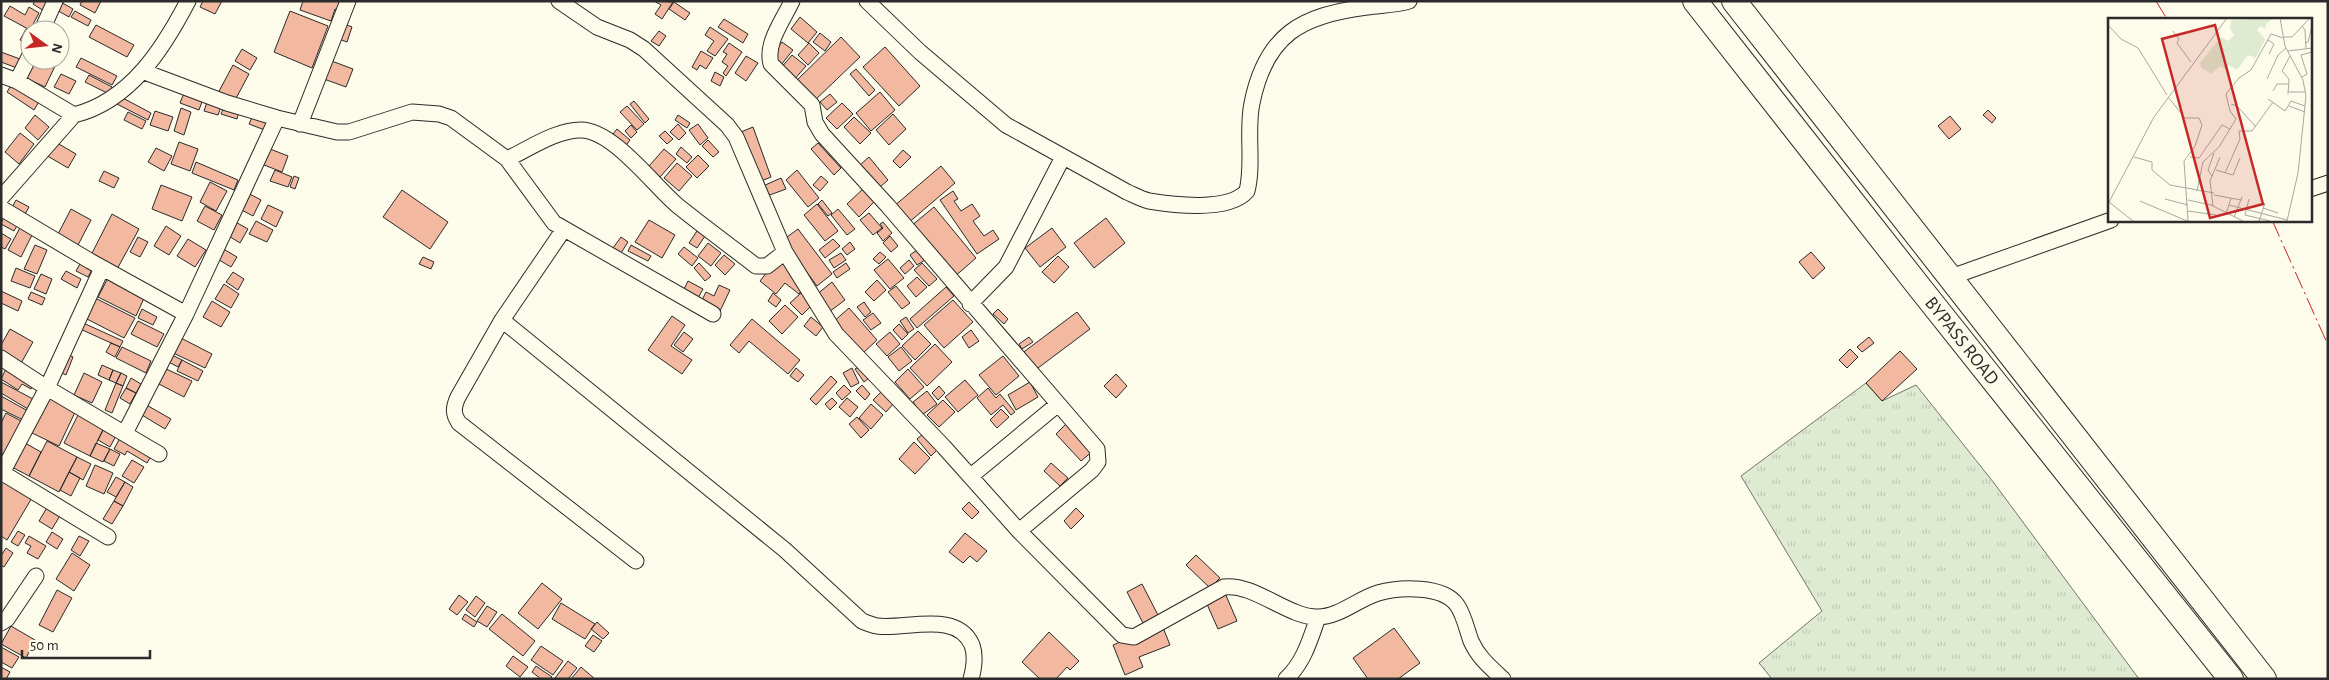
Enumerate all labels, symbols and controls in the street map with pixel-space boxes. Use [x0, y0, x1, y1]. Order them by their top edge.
inset map [2108, 18, 2312, 221]
north arrow [20, 20, 70, 70]
text: N [49, 42, 65, 55]
street label: BYPASS ROAD [1921, 293, 2003, 388]
scale bar [22, 628, 150, 660]
text: 50 m [30, 638, 59, 653]

